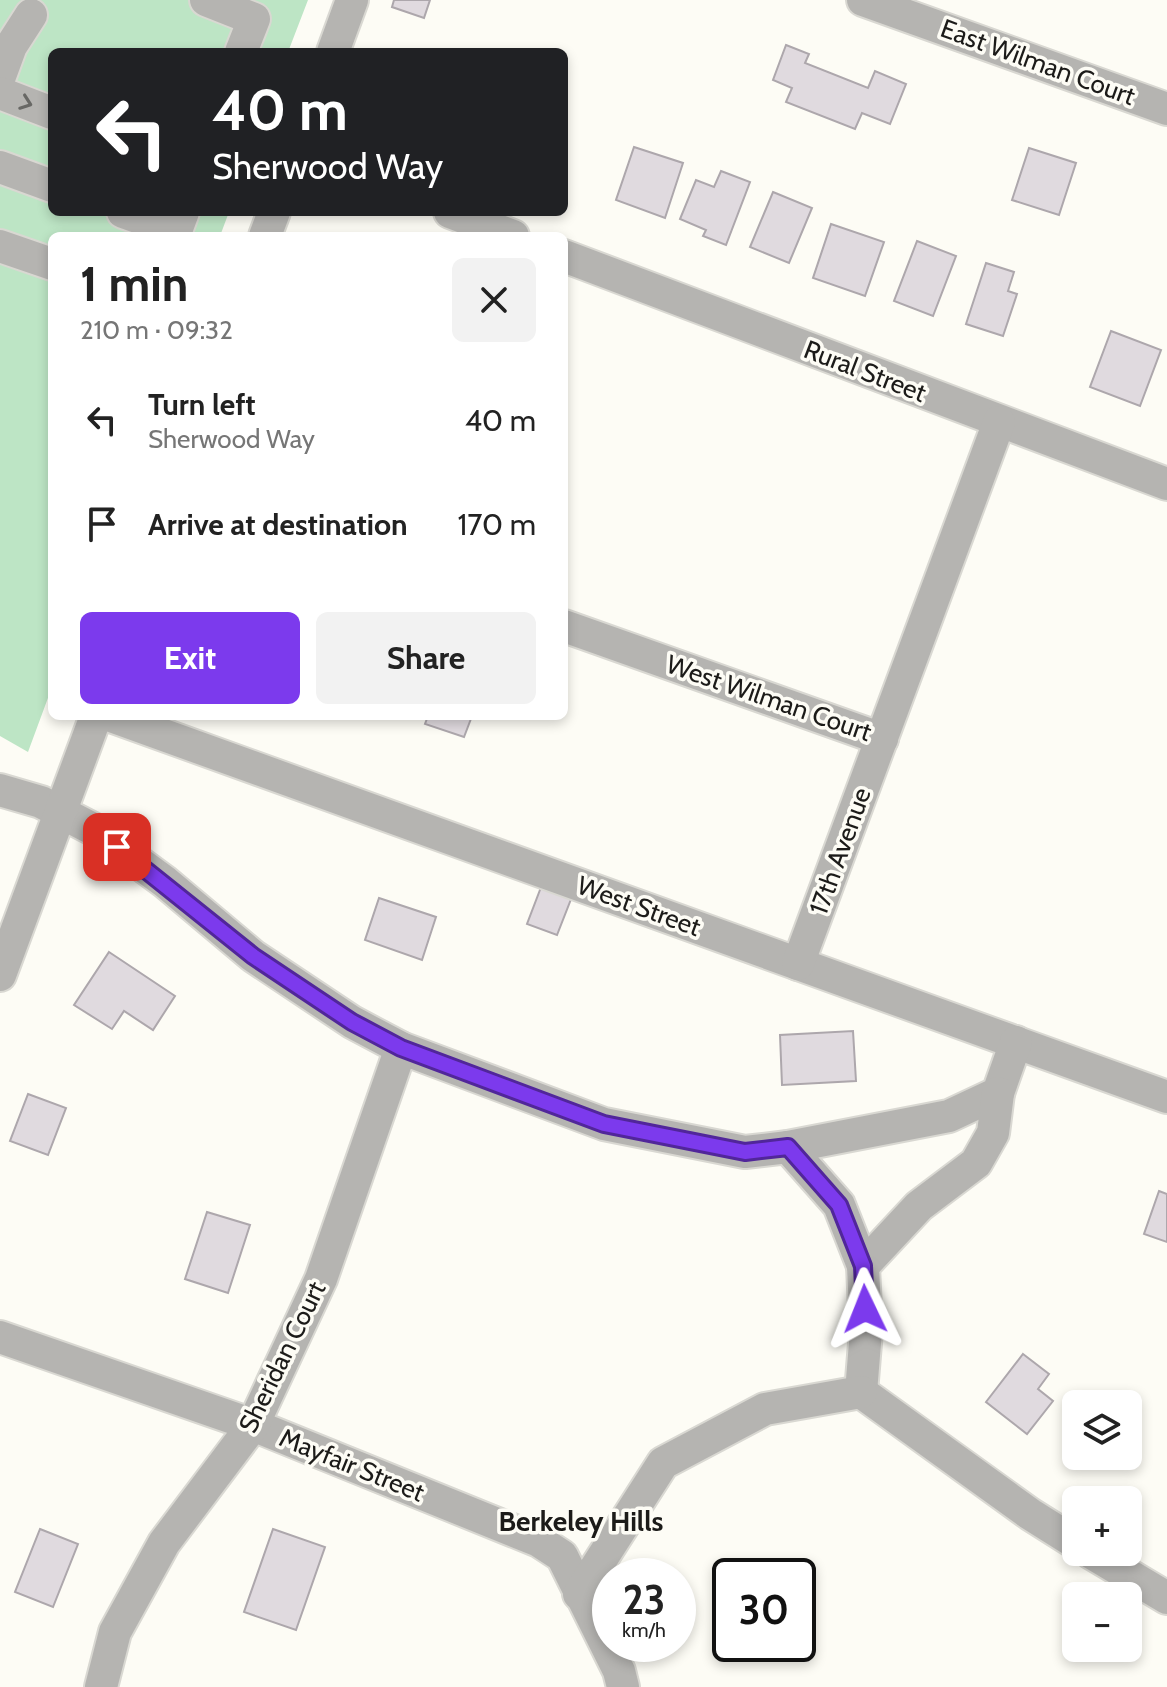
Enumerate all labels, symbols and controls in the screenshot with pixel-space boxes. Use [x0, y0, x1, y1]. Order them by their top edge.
street label: East Wilman Court [936, 12, 1140, 112]
text: 40 m [212, 76, 348, 144]
icon: left [80, 80, 184, 184]
one-way arrow [18, 93, 32, 110]
text: Sherwood Way [212, 144, 443, 188]
text: 1 min [80, 255, 188, 313]
button: close [452, 258, 536, 342]
text: 210 m · 09:32 [80, 314, 233, 346]
street label: Rural Street [799, 333, 931, 409]
text: Turn left [148, 386, 256, 423]
icon: left [80, 398, 124, 442]
text: 40 m [465, 402, 536, 439]
text: Sherwood Way [148, 423, 315, 455]
icon: arrive [80, 502, 124, 546]
text: Arrive at destination [148, 506, 408, 543]
text: 170 m [457, 506, 536, 543]
button: Exit [80, 612, 300, 704]
button: Share [316, 612, 536, 704]
street label: West Wilman Court [662, 648, 876, 748]
street label: 17th Avenue [802, 783, 878, 919]
pin [83, 813, 151, 881]
icon: arrive [95, 825, 139, 869]
street label: West Street [573, 869, 705, 943]
position arrow [823, 1267, 907, 1351]
street label: Sheridan Court [232, 1276, 332, 1438]
map controls [1062, 1390, 1142, 1662]
button: layers [1062, 1390, 1142, 1470]
street label: Mayfair Street [275, 1421, 429, 1509]
button: + [1062, 1486, 1142, 1566]
district label: Berkeley Hills [499, 1504, 664, 1538]
speed limit sign: 30 [712, 1558, 816, 1662]
text: 23 [623, 1575, 665, 1624]
button: − [1062, 1582, 1142, 1662]
text: km/h [622, 1618, 666, 1642]

